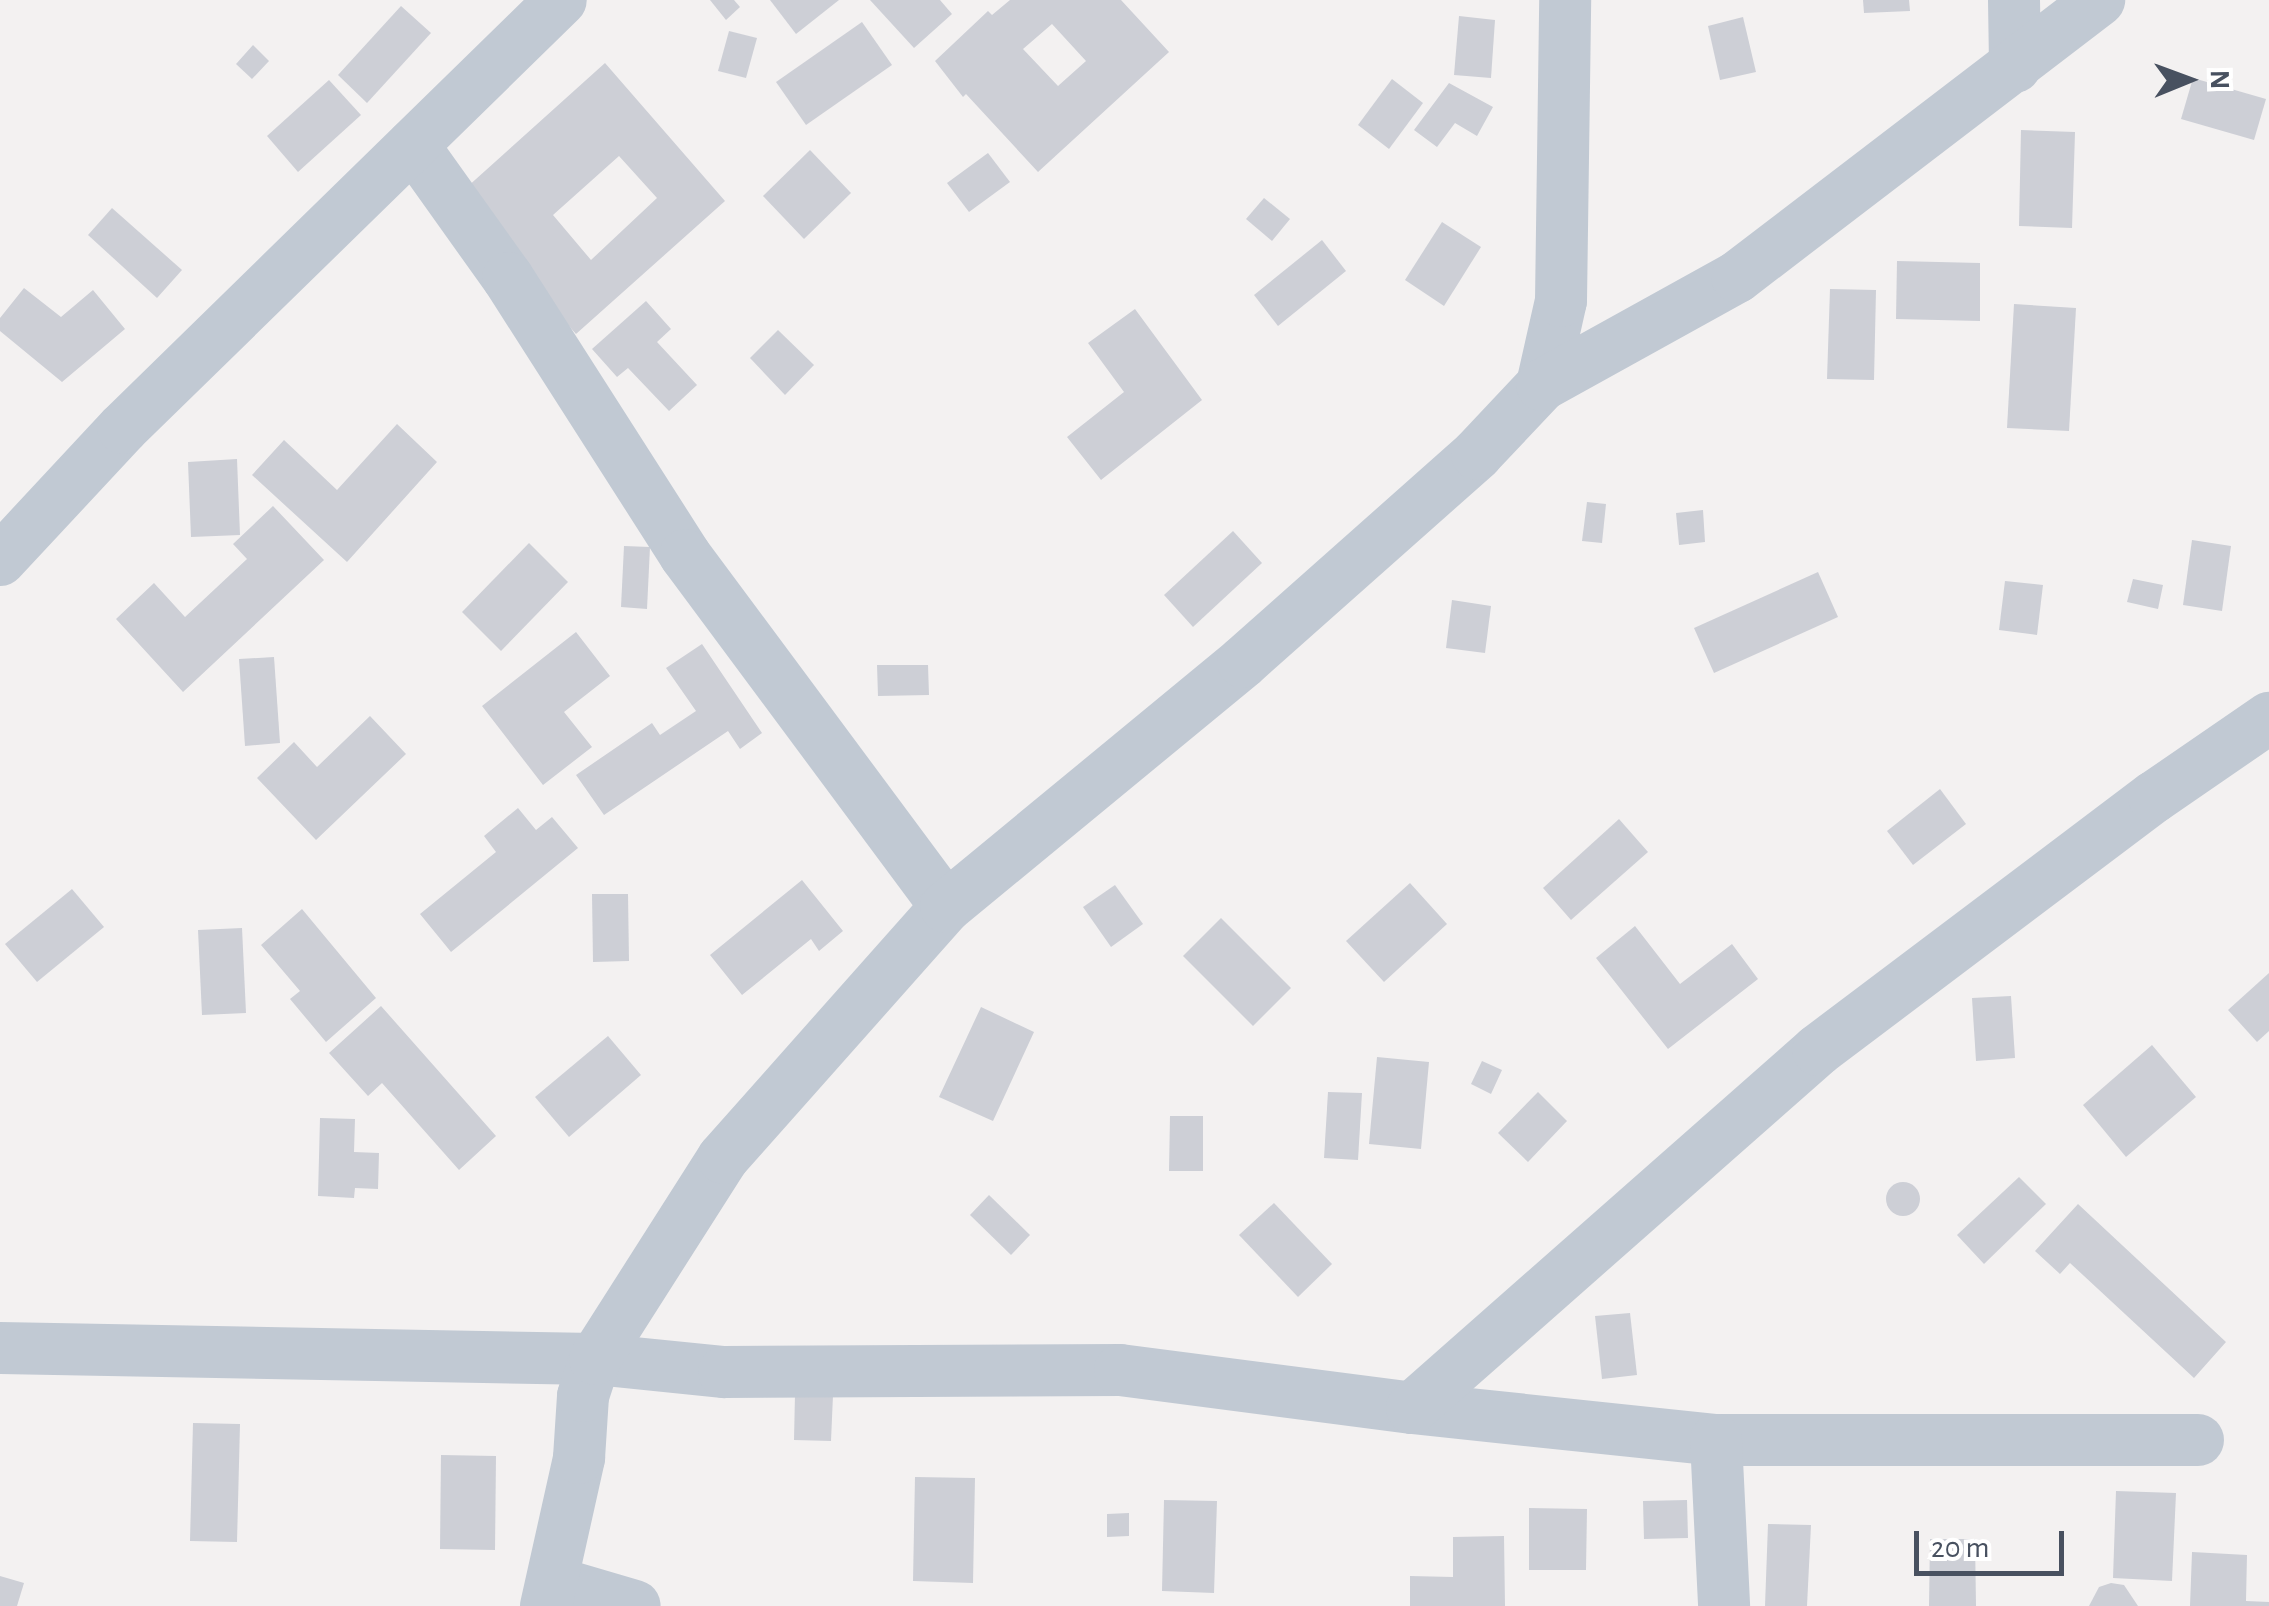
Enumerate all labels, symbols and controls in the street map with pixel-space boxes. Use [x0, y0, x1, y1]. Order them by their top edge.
north arrow [2139, 30, 2239, 130]
text: N [2205, 69, 2233, 89]
scale bar [1919, 1511, 2069, 1573]
text: 20 m [1931, 1533, 1989, 1563]

